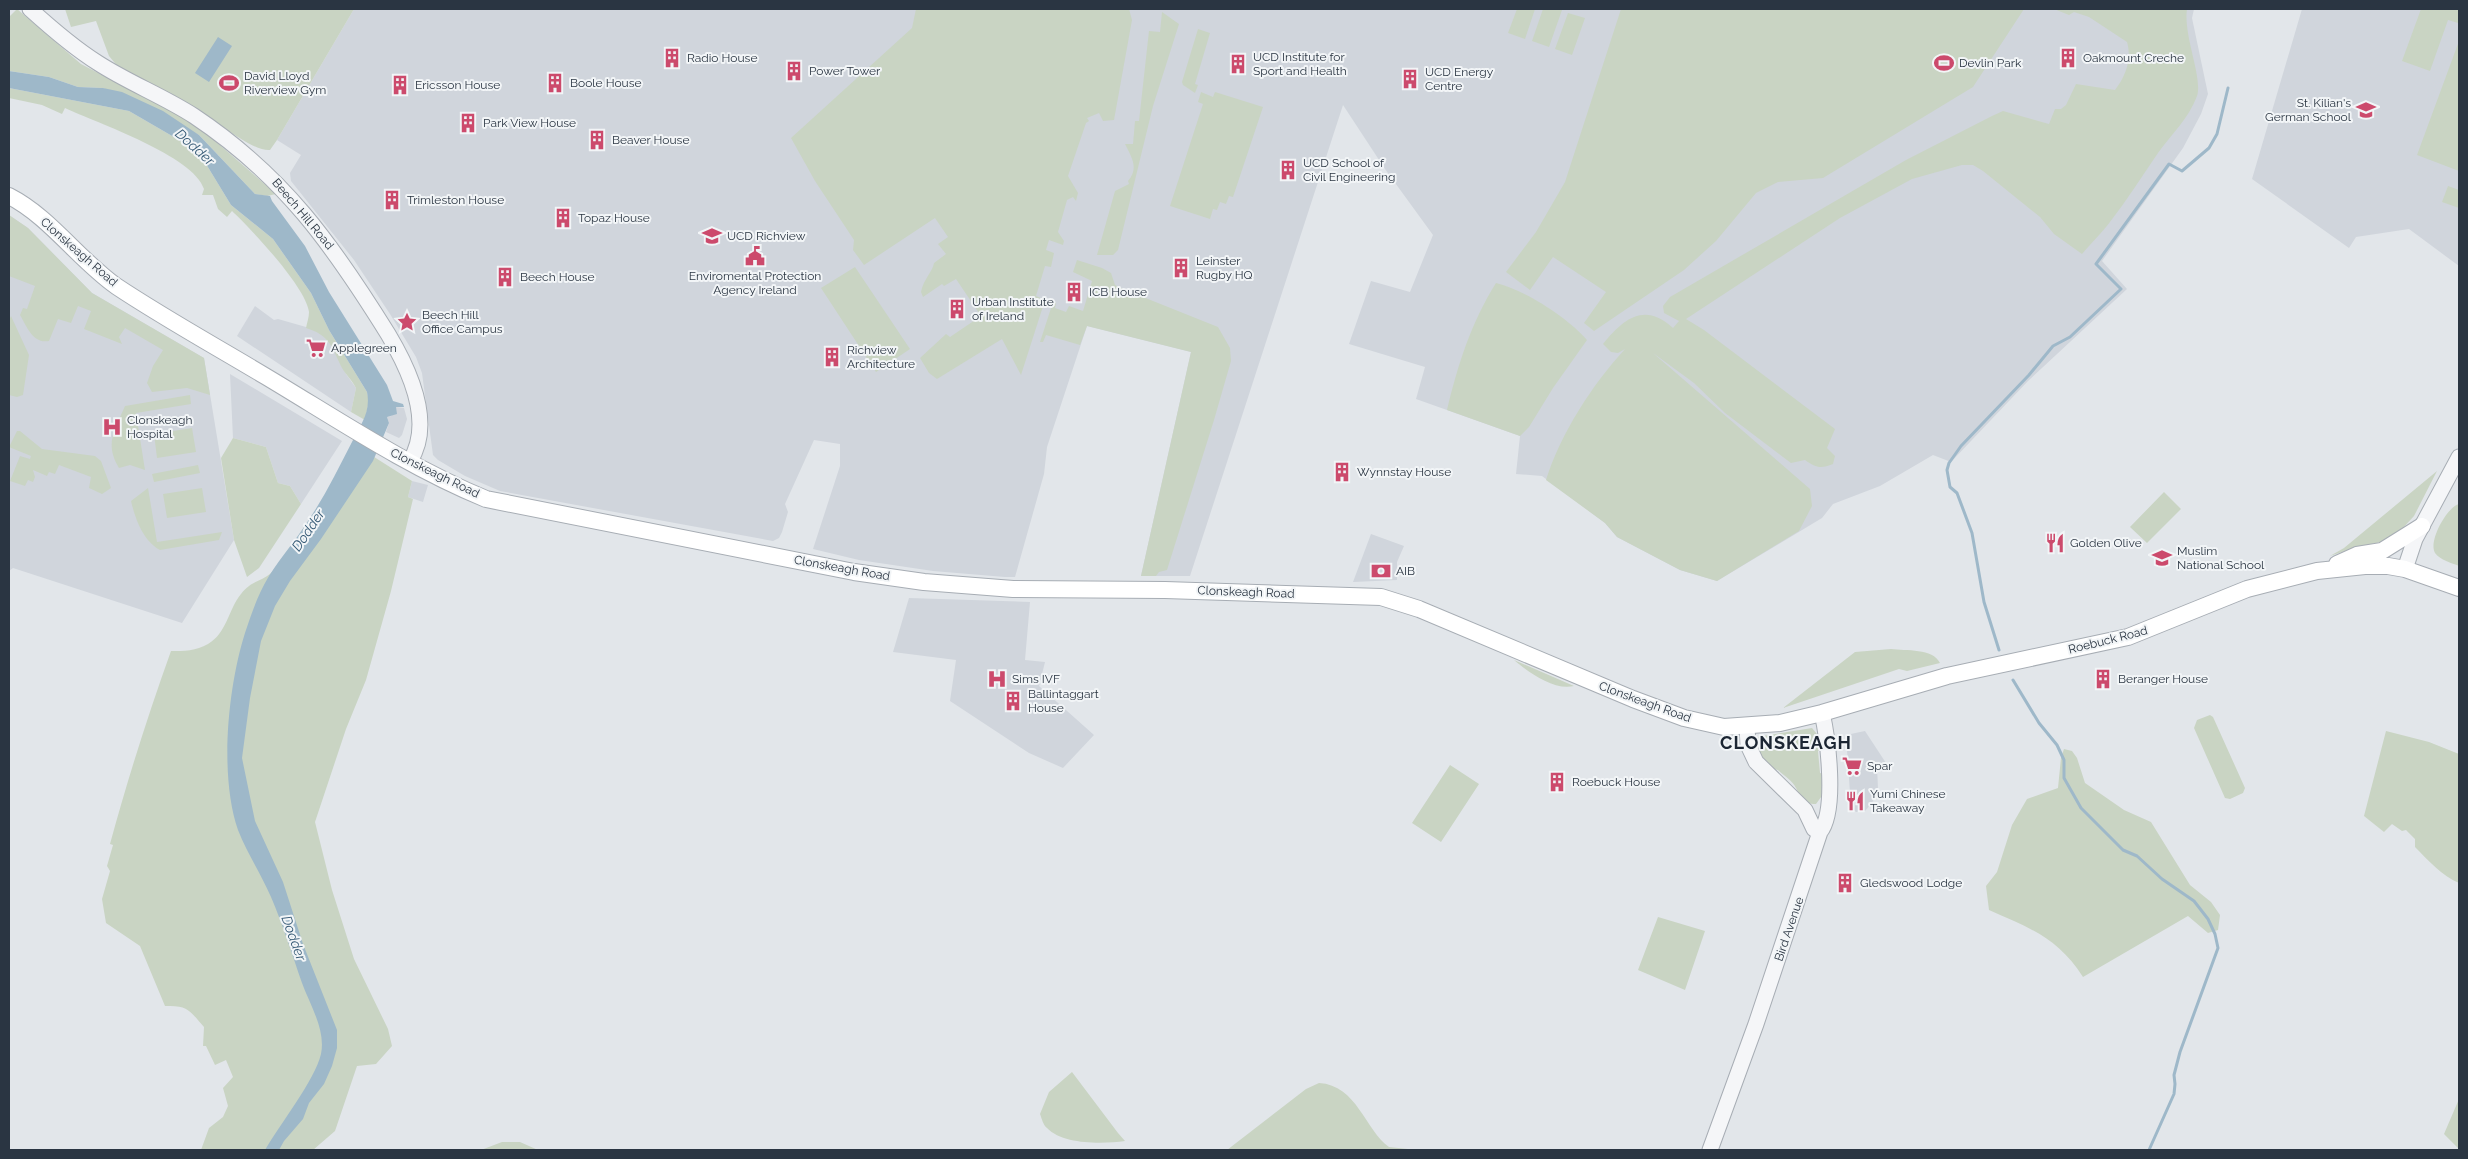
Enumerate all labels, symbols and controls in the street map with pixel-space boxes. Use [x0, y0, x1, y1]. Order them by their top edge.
building icon: Radio House [661, 47, 683, 69]
building icon: Oakmount Creche [2057, 47, 2079, 69]
place label: UCD Institute for Sport and Health [1253, 50, 1347, 78]
place label: Radio House [687, 51, 757, 65]
place label: Oakmount Creche [2083, 51, 2184, 65]
sports icon: Devlin Park [1933, 52, 1955, 74]
building icon: UCD Institute for Sport and Health [1227, 53, 1249, 75]
place label: Devlin Park [1959, 56, 2022, 70]
building icon: Power Tower [783, 60, 805, 82]
place label: Power Tower [809, 64, 881, 78]
place label: UCD Energy Centre [1425, 65, 1494, 93]
building icon: UCD Energy Centre [1399, 68, 1421, 90]
place label: David Lloyd Riverview Gym [244, 69, 326, 97]
sports icon: David Lloyd Riverview Gym [218, 72, 240, 94]
building icon: Boole House [544, 72, 566, 94]
building icon: Ericsson House [389, 74, 411, 96]
place label: Boole House [570, 76, 642, 90]
place label: Ericsson House [415, 78, 500, 92]
place label: St. Kilian's German School [2265, 96, 2352, 124]
school or university icon: St. Kilian's German School [2355, 99, 2377, 121]
building icon: Park View House [457, 112, 479, 134]
place label: Park View House [483, 116, 576, 130]
water label: Dodder [172, 125, 219, 169]
building icon: Beaver House [586, 129, 608, 151]
place label: Beaver House [612, 133, 689, 147]
place label: UCD School of Civil Engineering [1303, 156, 1395, 184]
building icon: UCD School of Civil Engineering [1277, 159, 1299, 181]
street label: Beech Hill Road [269, 176, 337, 252]
building icon: Trimleston House [381, 189, 403, 211]
place label: Trimleston House [407, 193, 504, 207]
building icon: Topaz House [552, 207, 574, 229]
place label: Topaz House [578, 211, 650, 225]
street label: Clonskeagh Road [38, 215, 120, 289]
school or university icon: UCD Richview [701, 225, 723, 247]
place label: UCD Richview [727, 229, 806, 243]
public building icon: Enviromental Protection Agency Ireland [744, 245, 766, 267]
place label: Leinster Rugby HQ [1196, 254, 1253, 282]
building icon: Leinster Rugby HQ [1170, 257, 1192, 279]
building icon: Beech House [494, 266, 516, 288]
place label: Enviromental Protection Agency Ireland [689, 269, 821, 297]
place label: Beech House [520, 270, 595, 284]
building icon: ICB House [1063, 281, 1085, 303]
place label: ICB House [1089, 285, 1147, 299]
place label: Urban Institute of Ireland [972, 295, 1054, 323]
building icon: Urban Institute of Ireland [946, 298, 968, 320]
place label: Beech Hill Office Campus [422, 308, 503, 336]
place icon: Beech Hill Office Campus [396, 311, 418, 333]
supermarket icon: Applegreen [305, 337, 327, 359]
place label: Applegreen [331, 341, 397, 355]
place label: Richview Architecture [847, 343, 915, 371]
building icon: Richview Architecture [821, 346, 843, 368]
place label: Clonskeagh Hospital [127, 413, 192, 441]
hospital icon: Clonskeagh Hospital [101, 416, 123, 438]
street label: Clonskeagh Road [388, 445, 482, 501]
building icon: Wynnstay House [1331, 461, 1353, 483]
place label: Wynnstay House [1357, 465, 1451, 479]
water label: Dodder [288, 505, 328, 554]
restaurant icon: Golden Olive [2044, 532, 2066, 554]
place label: Golden Olive [2070, 536, 2142, 550]
place label: Muslim National School [2177, 544, 2265, 572]
school or university icon: Muslim National School [2151, 547, 2173, 569]
street label: Clonskeagh Road [793, 553, 891, 583]
bank icon: AIB [1370, 560, 1392, 582]
place label: AIB [1396, 564, 1415, 578]
street label: Clonskeagh Road [1197, 583, 1295, 601]
street label: Roebuck Road [2067, 623, 2149, 657]
hospital icon: Sims IVF [986, 668, 1008, 690]
building icon: Beranger House [2092, 668, 2114, 690]
place label: Sims IVF [1012, 672, 1060, 686]
place label: Beranger House [2118, 672, 2208, 686]
street label: Clonskeagh Road [1597, 679, 1693, 725]
place label: Ballintaggart House [1028, 687, 1099, 715]
building icon: Ballintaggart House [1002, 690, 1024, 712]
district label: CLONSKEAGH [1720, 732, 1852, 753]
supermarket icon: Spar [1841, 755, 1863, 777]
place label: Spar [1867, 759, 1893, 773]
building icon: Roebuck House [1546, 771, 1568, 793]
place label: Roebuck House [1572, 775, 1660, 789]
place label: Yumi Chinese Takeaway [1870, 787, 1946, 815]
restaurant icon: Yumi Chinese Takeaway [1844, 790, 1866, 812]
building icon: Gledswood Lodge [1834, 872, 1856, 894]
place label: Gledswood Lodge [1860, 876, 1962, 890]
street label: Bird Avenue [1771, 895, 1807, 963]
water label: Dodder [278, 913, 310, 964]

